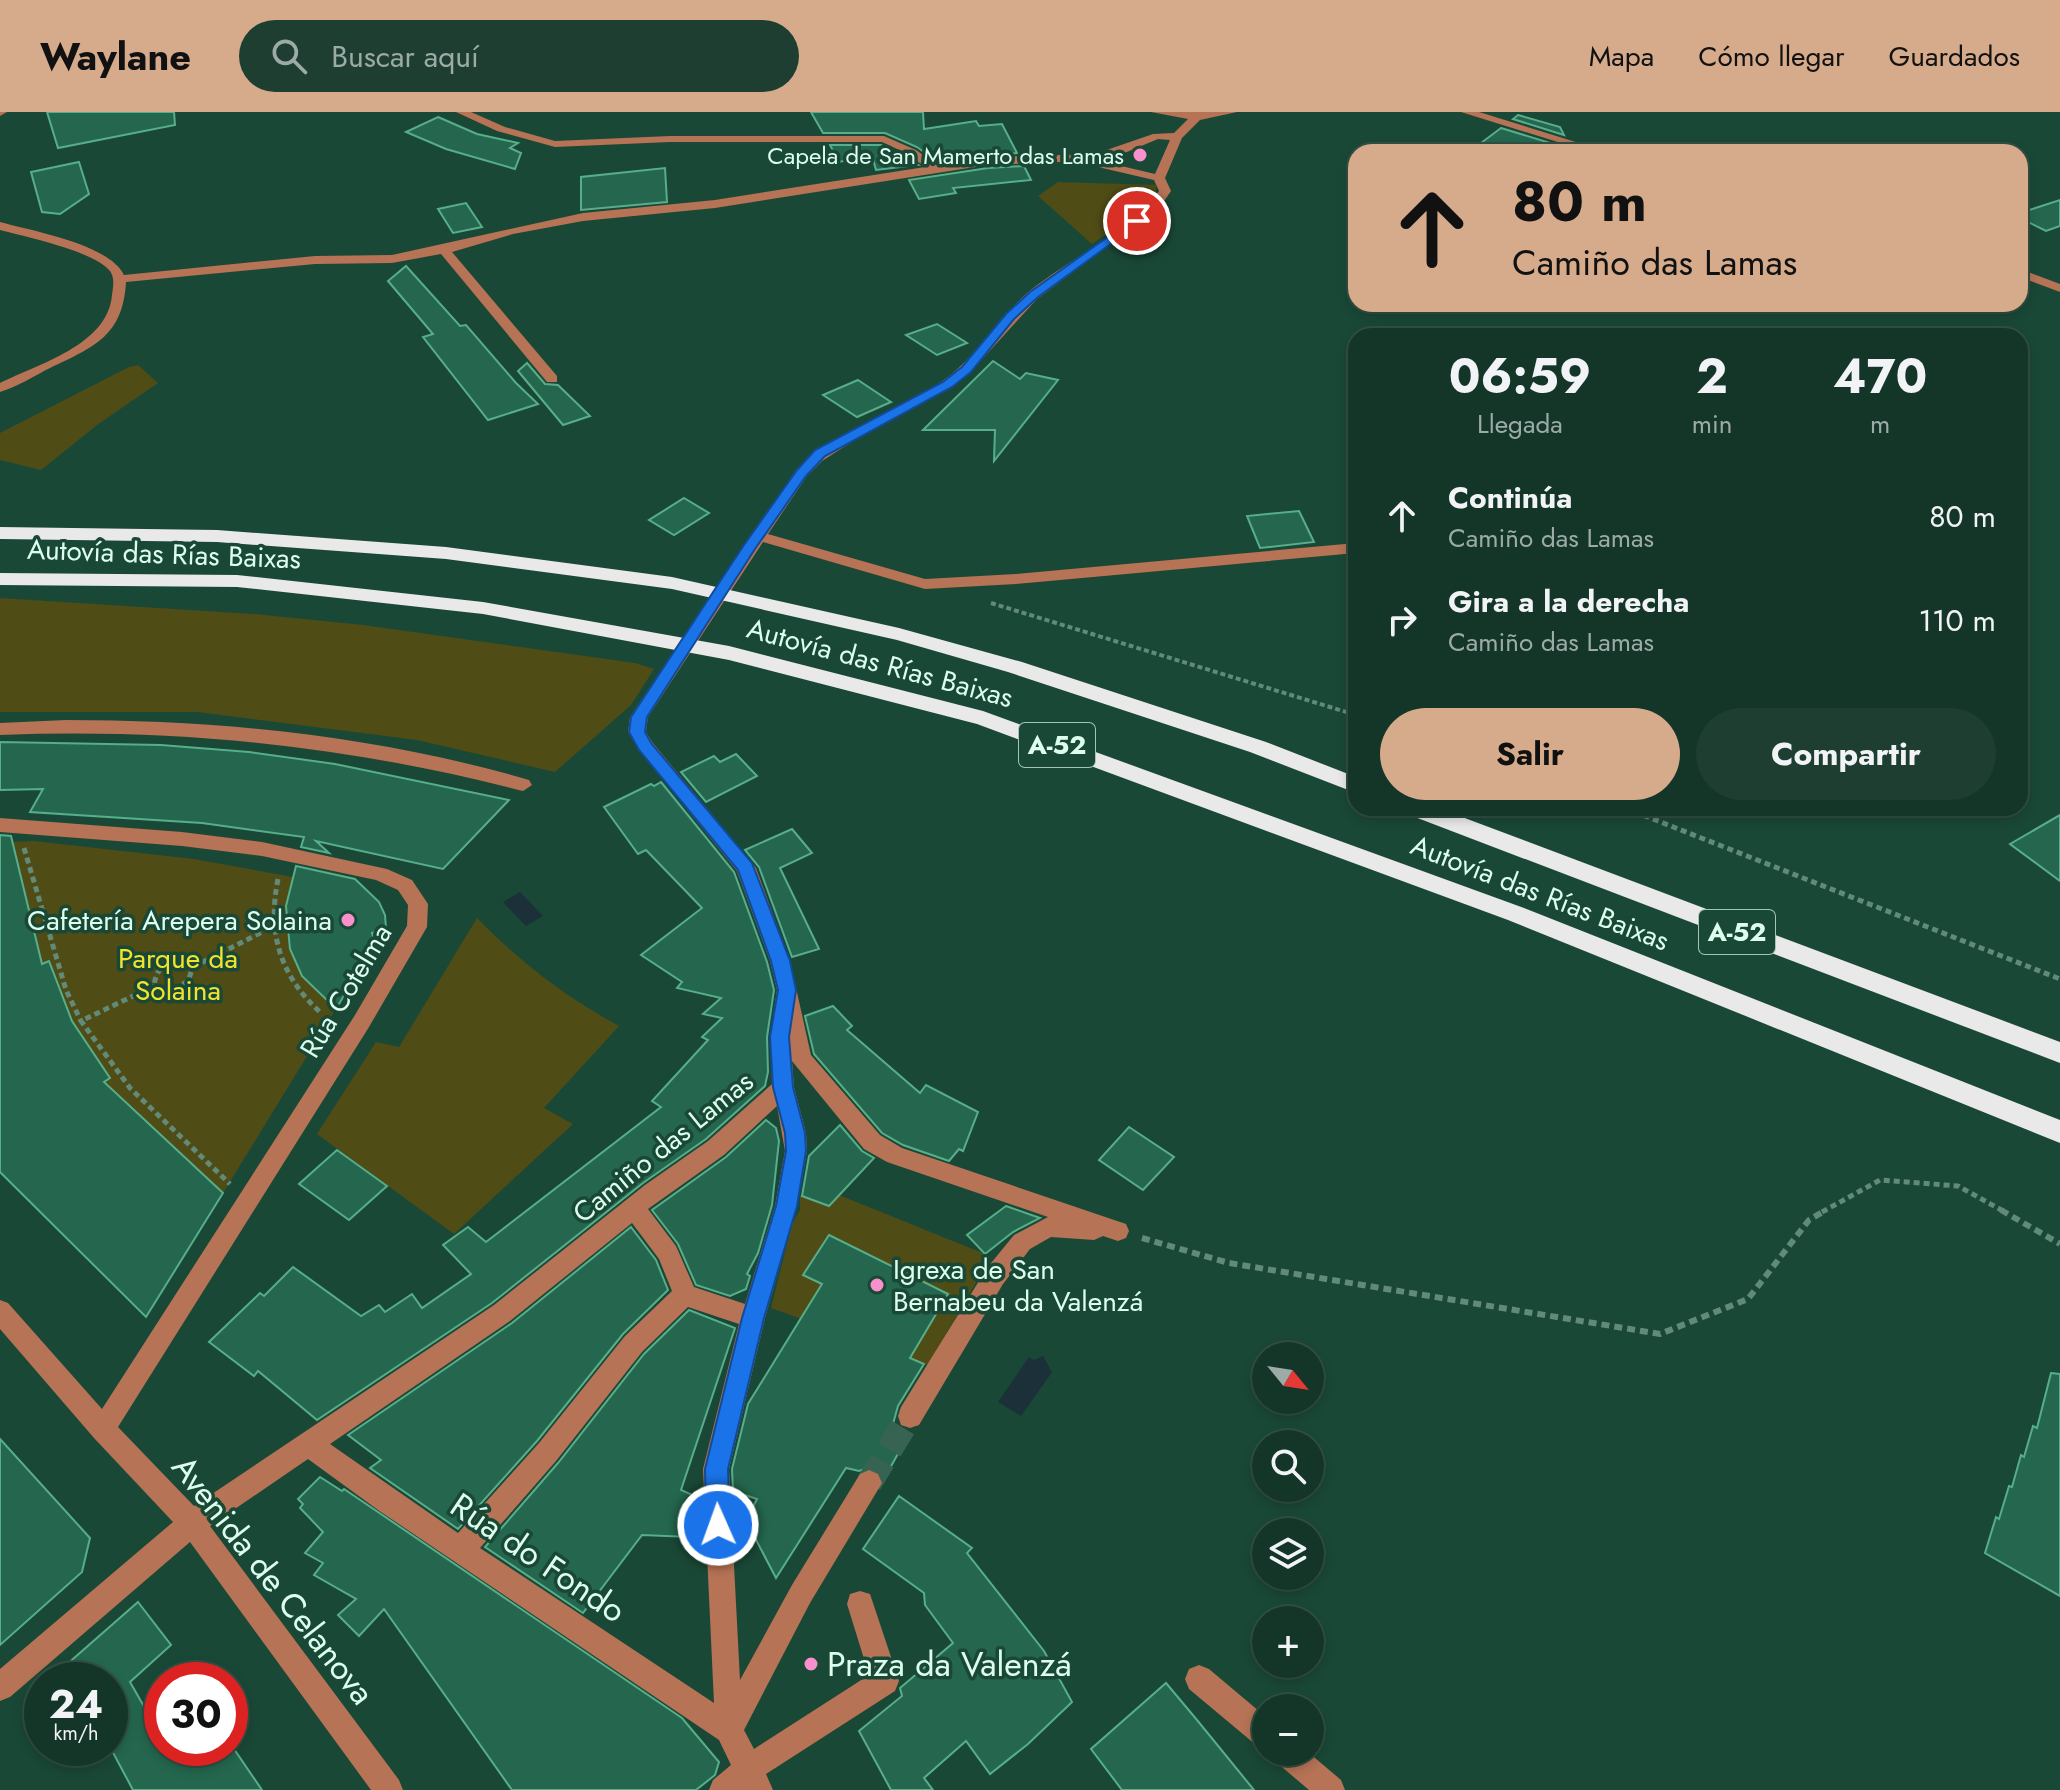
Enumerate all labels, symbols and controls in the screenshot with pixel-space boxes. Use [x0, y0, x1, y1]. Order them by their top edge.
search box [239, 20, 799, 92]
text: Waylane [40, 29, 191, 84]
icon: search [267, 34, 311, 78]
text: Buscar aquí [331, 35, 479, 78]
text: Mapa [1589, 36, 1654, 77]
text: Cómo llegar [1698, 36, 1845, 77]
text: Guardados [1889, 36, 2020, 77]
place label: Capela de San Mamerto das Lamas [767, 138, 1124, 173]
marker: Capela de San Mamerto das Lamas [1131, 146, 1149, 164]
text: 80 m [1512, 161, 1647, 242]
icon: ahead [1380, 176, 1484, 280]
pin [1103, 187, 1171, 255]
icon: arrive [1115, 199, 1159, 243]
text: Camiño das Lamas [1512, 236, 1797, 288]
text: 06:59 [1449, 342, 1591, 411]
text: 2 [1696, 342, 1728, 411]
text: 470 [1833, 342, 1927, 411]
text: Llegada [1477, 405, 1563, 443]
text: min [1692, 405, 1732, 443]
text: m [1870, 405, 1890, 443]
text: Continúa [1448, 476, 1572, 519]
icon: ahead [1380, 494, 1424, 538]
text: 80 m [1929, 495, 1996, 538]
text: Camiño das Lamas [1448, 519, 1654, 557]
street label: Autovía das Rías Baixas [26, 529, 302, 579]
text: Gira a la derecha [1448, 580, 1689, 623]
icon: right [1380, 598, 1424, 642]
text: 110 m [1919, 599, 1996, 642]
street label: Autovía das Rías Baixas [742, 608, 1018, 718]
text: Camiño das Lamas [1448, 623, 1654, 661]
button: Salir [1380, 708, 1680, 800]
button: Compartir [1696, 708, 1996, 800]
road number: A-52 [1019, 723, 1095, 767]
street label: Autovía das Rías Baixas [1405, 825, 1675, 961]
place label: Cafetería Arepera Solaina [27, 900, 332, 941]
road number: A-52 [1699, 910, 1775, 954]
marker: Cafetería Arepera Solaina [339, 911, 357, 929]
street label: Rúa Cotelma [290, 916, 402, 1066]
park label: Parque da Solaina [118, 938, 238, 1011]
street label: Camiño das Lamas [564, 1061, 762, 1233]
place label: Igrexa de San Bernabeu da Valenzá [893, 1249, 1143, 1322]
marker: Igrexa de San Bernabeu da Valenzá [868, 1276, 886, 1294]
north arrow [1252, 1342, 1324, 1414]
map controls [1252, 1342, 1324, 1766]
button: search [1252, 1430, 1324, 1502]
street label: Avenida de Celanova [160, 1445, 386, 1715]
street label: Rúa do Fondo [441, 1481, 635, 1635]
position arrow [676, 1483, 760, 1567]
button: layers [1252, 1518, 1324, 1590]
button: + [1252, 1606, 1324, 1678]
place label: Praza da Valenzá [827, 1640, 1072, 1689]
marker: Praza da Valenzá [802, 1655, 820, 1673]
speed limit sign: 30 [144, 1662, 248, 1766]
text: 24 [49, 1675, 103, 1733]
button: − [1252, 1694, 1324, 1766]
text: km/h [53, 1719, 99, 1748]

